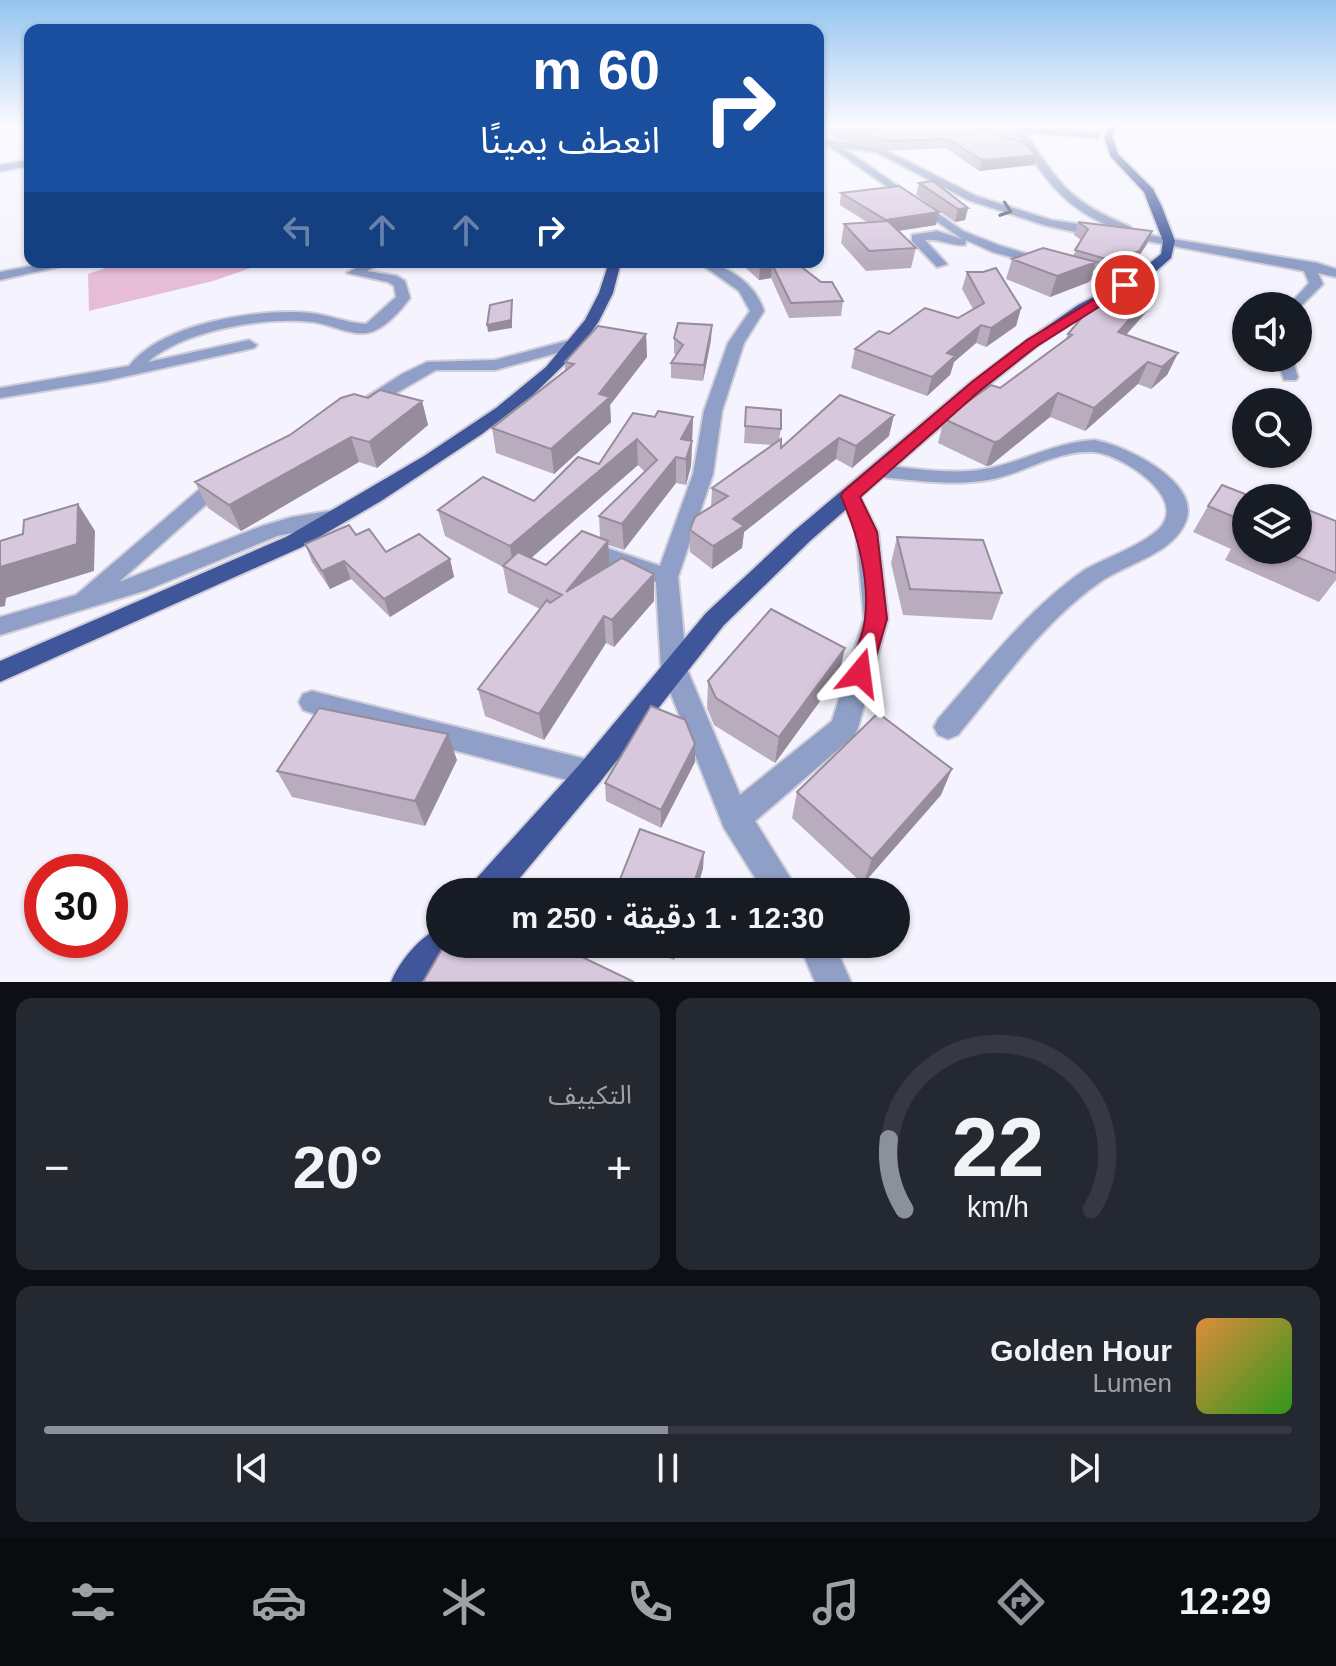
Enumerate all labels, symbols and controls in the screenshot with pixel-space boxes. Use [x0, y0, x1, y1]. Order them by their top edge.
text: 60 m [532, 38, 660, 101]
icon: right [688, 56, 792, 160]
text: انعطف يمينًا [480, 120, 660, 161]
one-way arrow [998, 201, 1012, 217]
icon: left [276, 208, 320, 252]
icon: ahead [360, 208, 404, 252]
icon: ahead [444, 208, 488, 252]
icon: right [528, 208, 572, 252]
pin [1091, 251, 1159, 319]
icon: arrive [1103, 263, 1147, 307]
map controls [1232, 292, 1312, 564]
button: sound [1232, 292, 1312, 372]
button: search [1232, 388, 1312, 468]
button: layers [1232, 484, 1312, 564]
position arrow [818, 631, 902, 715]
speed limit sign: 30 [24, 854, 128, 958]
text: 12:30 · 1 دقيقة · 250 m [512, 901, 824, 934]
text: التكييف [548, 1080, 632, 1110]
text: 22 [952, 1101, 1044, 1194]
text: 20° [293, 1134, 383, 1201]
text: − [44, 1143, 70, 1192]
text: + [606, 1143, 632, 1192]
text: km/h [967, 1191, 1029, 1223]
text: Golden Hour [990, 1334, 1172, 1367]
text: Lumen [1093, 1368, 1172, 1398]
icon: previous [230, 1446, 274, 1490]
icon: pause [646, 1446, 690, 1490]
icon: next [1062, 1446, 1106, 1490]
icon: filters [65, 1574, 121, 1630]
icon: car [251, 1574, 307, 1630]
icon: climate [436, 1574, 492, 1630]
icon: phone [622, 1574, 678, 1630]
icon: music [808, 1574, 864, 1630]
icon: directions [993, 1574, 1049, 1630]
text: 12:29 [1179, 1581, 1271, 1622]

